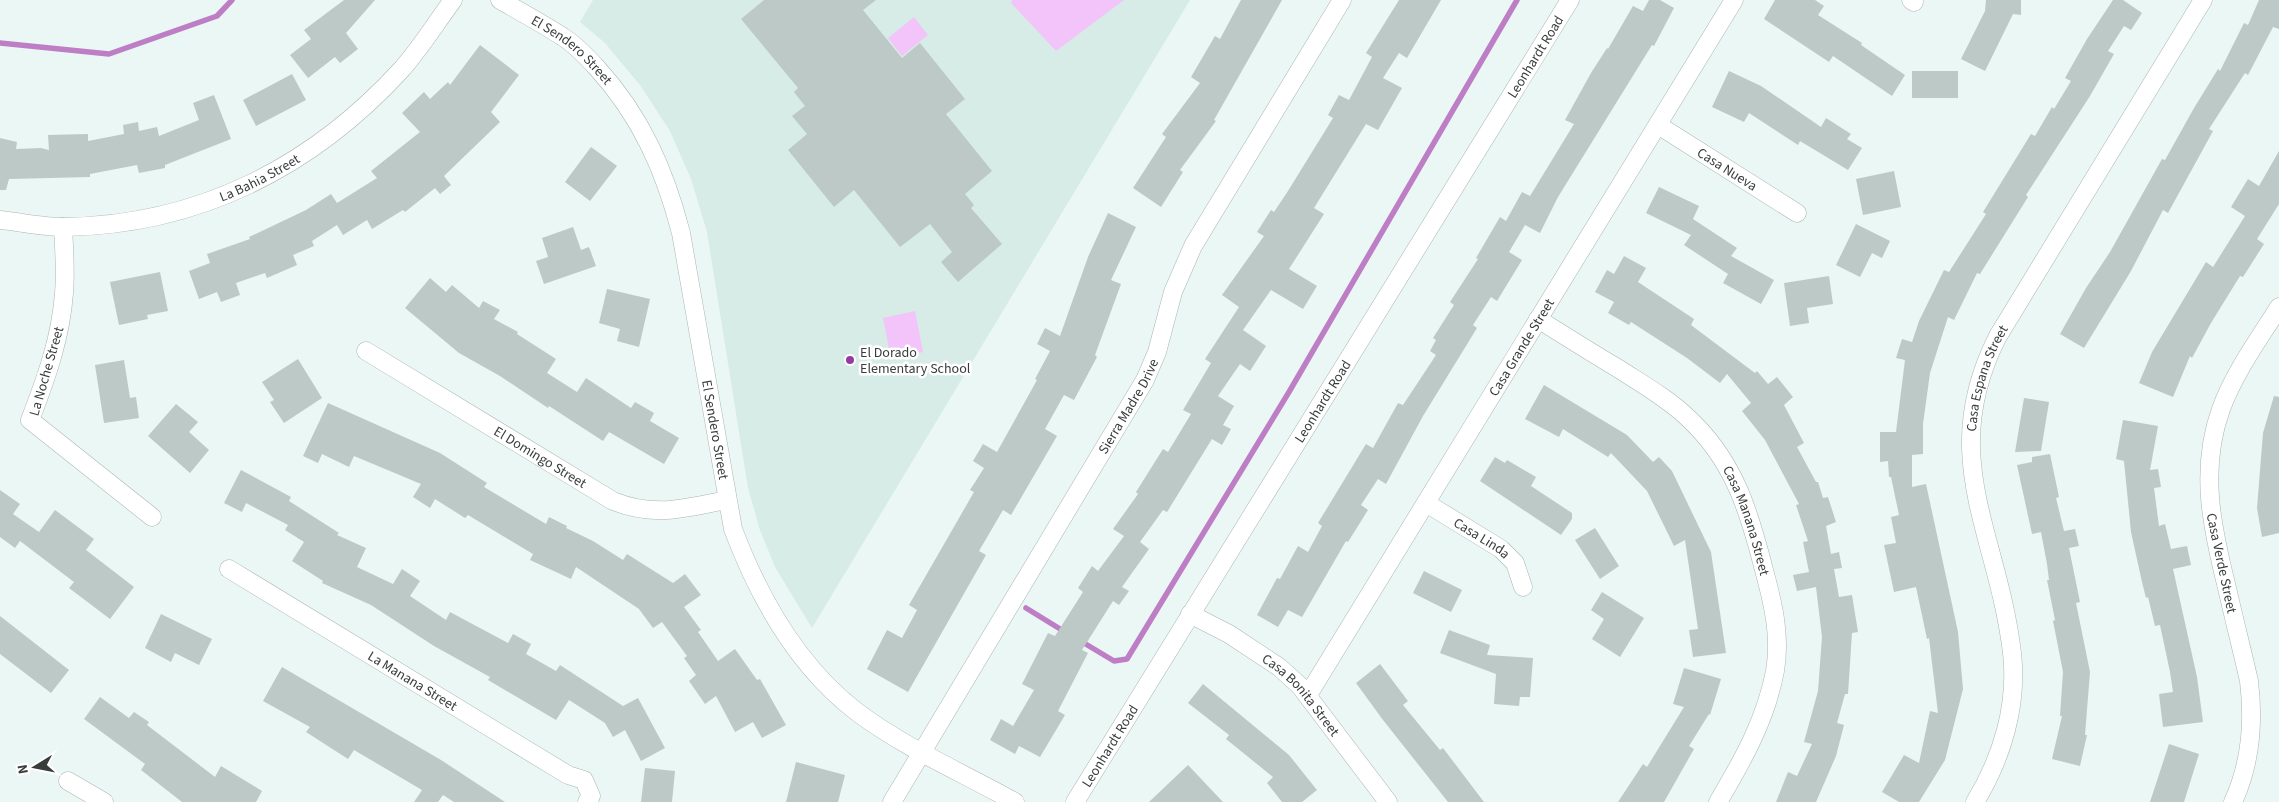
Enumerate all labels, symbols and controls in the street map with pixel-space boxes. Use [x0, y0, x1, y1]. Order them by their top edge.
street label: El Sendero Street [527, 11, 617, 90]
street label: Leonhardt Road [1503, 12, 1569, 102]
street label: Casa Nueva [1693, 143, 1761, 196]
street label: La Bahia Street [217, 149, 304, 207]
street label: Casa Grande Street [1484, 295, 1560, 400]
street label: Casa Espana Street [1962, 321, 2014, 432]
street label: La Noche Street [25, 324, 69, 418]
place label: El Dorado Elementary School [860, 343, 971, 379]
marker: El Dorado Elementary School [844, 354, 856, 366]
street label: Sierra Madre Drive [1094, 356, 1164, 458]
street label: Leonhardt Road [1290, 357, 1356, 447]
street label: El Sendero Street [696, 378, 733, 482]
street label: El Domingo Street [490, 422, 590, 494]
street label: Casa Manana Street [1717, 462, 1774, 578]
street label: Casa Verde Street [2201, 511, 2241, 615]
street label: Casa Linda [1449, 513, 1514, 564]
street label: La Manana Street [364, 647, 461, 716]
street label: Casa Bonita Street [1258, 649, 1344, 741]
street label: Leonhardt Road [1077, 701, 1144, 791]
north arrow [10, 742, 60, 792]
text: N [13, 763, 34, 775]

